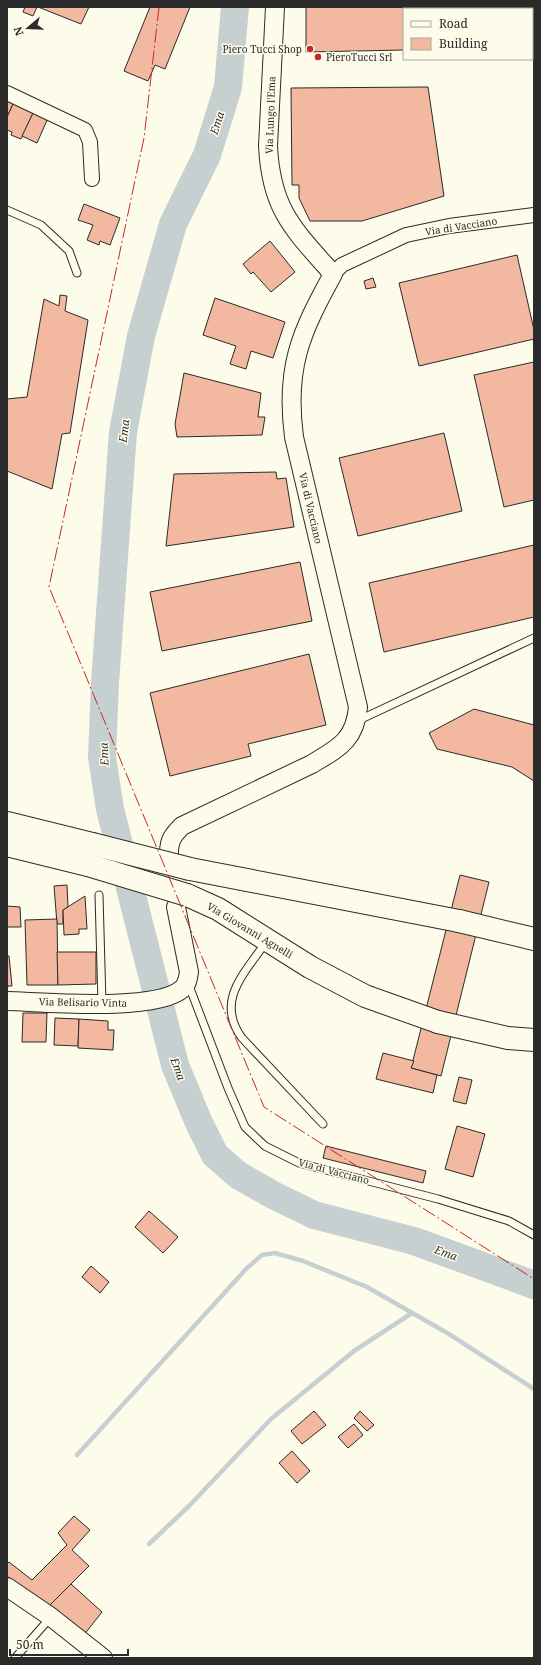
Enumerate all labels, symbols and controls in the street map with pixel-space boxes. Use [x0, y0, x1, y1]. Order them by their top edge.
north arrow [8, 8, 48, 48]
legend [403, 8, 533, 60]
text: Road [439, 15, 469, 32]
text: N [9, 25, 27, 38]
text: Building [439, 35, 488, 52]
place label: Piero Tucci Shop [223, 42, 302, 56]
marker: Piero Tucci Shop [305, 44, 315, 54]
place label: PieroTucci Srl [326, 50, 392, 64]
marker: PieroTucci Srl [313, 52, 323, 62]
street label: Via Lungo l'Ema [262, 76, 278, 154]
water label: Ema [206, 109, 227, 137]
street label: Via di Vacciano [424, 213, 498, 239]
water label: Ema [115, 418, 132, 444]
street label: Via di Vacciano [296, 471, 326, 545]
water label: Ema [96, 742, 111, 767]
street label: Via Giovanni Agnelli [204, 899, 296, 962]
street label: Via Belisario Vinta [39, 994, 128, 1010]
water label: Ema [167, 1054, 190, 1083]
street label: Via di Vacciano [297, 1155, 371, 1187]
water label: Ema [432, 1241, 460, 1264]
scale bar [10, 1631, 128, 1657]
text: 50 m [16, 1636, 44, 1653]

